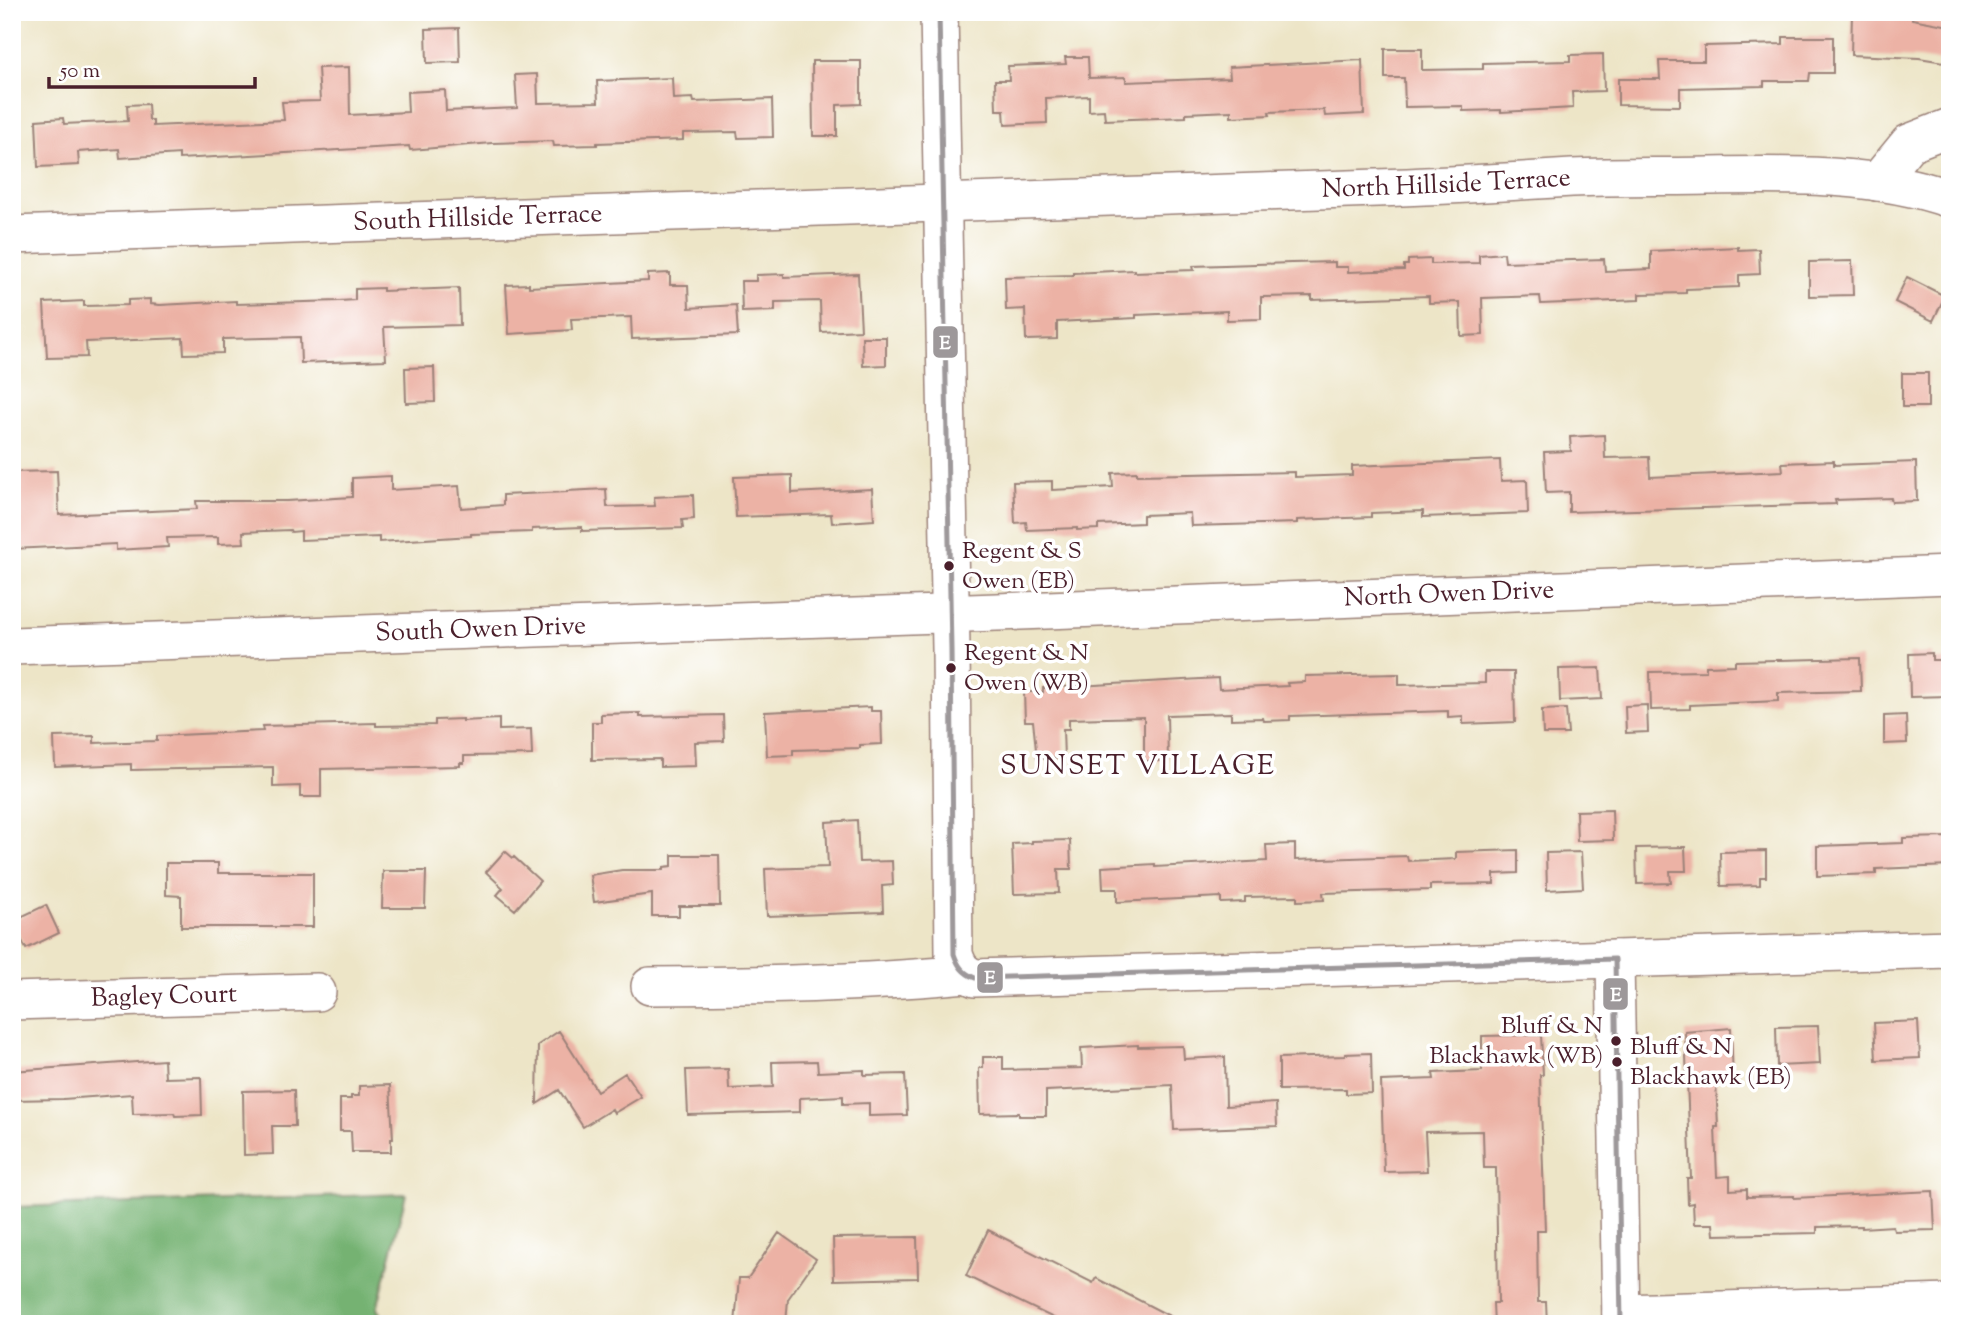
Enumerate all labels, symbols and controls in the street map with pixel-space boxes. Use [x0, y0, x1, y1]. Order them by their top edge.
scale bar [49, 46, 256, 90]
text: 50 m [59, 57, 100, 87]
street label: North Hillside Terrace [1321, 160, 1572, 208]
street label: South Hillside Terrace [352, 196, 603, 241]
line badge: E [932, 325, 959, 359]
text: E [939, 331, 951, 358]
place label: Regent & S Owen (EB) [962, 535, 1082, 599]
marker: Regent & S Owen (EB) [942, 559, 956, 573]
street label: North Owen Drive [1343, 572, 1555, 617]
street label: South Owen Drive [375, 608, 587, 652]
place label: Regent & N Owen (WB) [964, 637, 1089, 701]
marker: Regent & N Owen (WB) [944, 661, 958, 675]
district label: SUNSET VILLAGE [1000, 747, 1276, 787]
line badge: E [976, 961, 1004, 994]
text: E [984, 966, 996, 993]
street label: Bagley Court [90, 976, 238, 1017]
line badge: E [1602, 977, 1629, 1011]
text: E [1610, 983, 1622, 1010]
place label: Bluff & N Blackhawk (WB) [1429, 1010, 1603, 1074]
place label: Bluff & N Blackhawk (EB) [1630, 1031, 1792, 1095]
marker: Bluff & N Blackhawk (WB) [1609, 1034, 1623, 1048]
marker: Bluff & N Blackhawk (EB) [1610, 1055, 1624, 1069]

